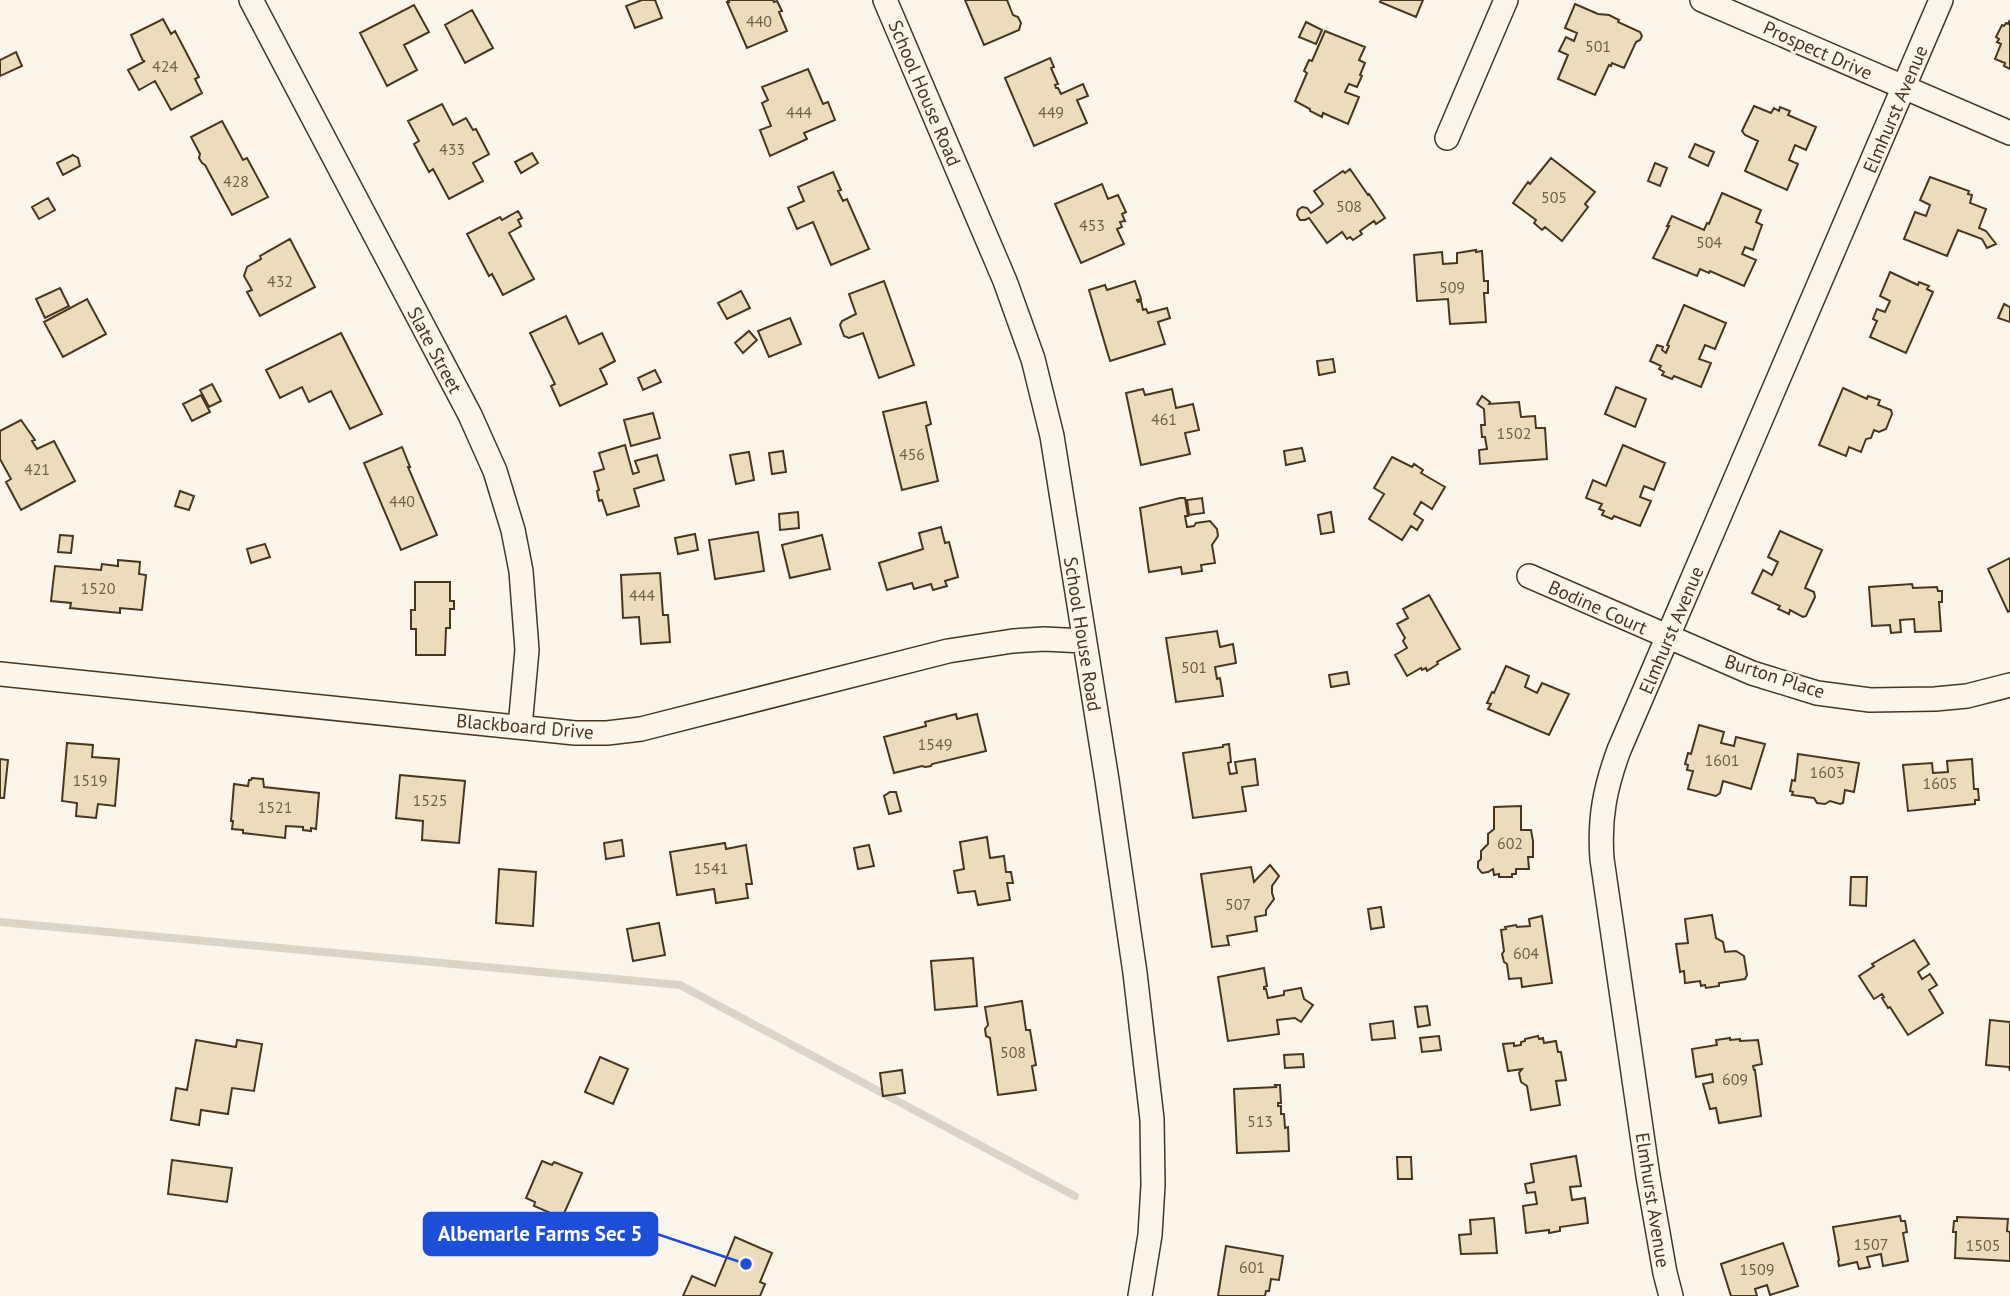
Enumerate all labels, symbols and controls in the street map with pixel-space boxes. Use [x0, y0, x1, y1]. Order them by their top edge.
house number: 440 [746, 11, 772, 31]
street label: Prospect Drive [1760, 15, 1876, 85]
street label: School House Road [883, 16, 967, 170]
house number: 501 [1585, 36, 1611, 56]
street label: Elmhurst Avenue [1857, 41, 1933, 177]
house number: 424 [152, 56, 178, 76]
house number: 444 [786, 102, 812, 122]
house number: 449 [1038, 102, 1064, 122]
house number: 433 [439, 139, 465, 159]
house number: 428 [223, 171, 249, 191]
house number: 505 [1541, 187, 1567, 207]
house number: 508 [1336, 196, 1362, 216]
house number: 453 [1079, 215, 1105, 235]
house number: 504 [1696, 232, 1722, 252]
house number: 432 [267, 271, 293, 291]
house number: 509 [1439, 277, 1465, 297]
street label: Slate Street [402, 303, 468, 398]
house number: 461 [1151, 409, 1177, 429]
house number: 1502 [1497, 423, 1531, 443]
house number: 456 [899, 444, 925, 464]
house number: 421 [24, 459, 50, 479]
house number: 440 [389, 491, 415, 511]
street label: School House Road [1059, 555, 1107, 713]
street label: Elmhurst Avenue [1633, 562, 1709, 698]
street label: Bodine Court [1545, 575, 1652, 640]
house number: 1520 [81, 578, 116, 598]
house number: 444 [629, 585, 655, 605]
street label: Burton Place [1722, 649, 1828, 703]
house number: 501 [1181, 657, 1207, 677]
street label: Blackboard Drive [455, 708, 595, 744]
house number: 1549 [918, 734, 952, 754]
house number: 1601 [1705, 750, 1739, 770]
house number: 1603 [1810, 762, 1844, 782]
house number: 1519 [73, 770, 107, 790]
house number: 1605 [1923, 773, 1957, 793]
house number: 1525 [413, 790, 447, 810]
house number: 1521 [258, 797, 292, 817]
house number: 602 [1497, 833, 1523, 853]
house number: 1541 [694, 858, 728, 878]
house number: 507 [1225, 894, 1251, 914]
house number: 604 [1513, 943, 1539, 963]
house number: 508 [1000, 1042, 1026, 1062]
house number: 609 [1722, 1069, 1748, 1089]
house number: 513 [1247, 1111, 1273, 1131]
street label: Elmhurst Avenue [1630, 1131, 1676, 1269]
callout: Albemarle Farms Sec 5 [424, 1213, 657, 1255]
text: Albemarle Farms Sec 5 [438, 1220, 642, 1247]
house number: 1507 [1854, 1234, 1888, 1254]
house number: 1505 [1966, 1235, 2000, 1255]
house number: 601 [1239, 1257, 1265, 1277]
house number: 1509 [1740, 1259, 1774, 1279]

